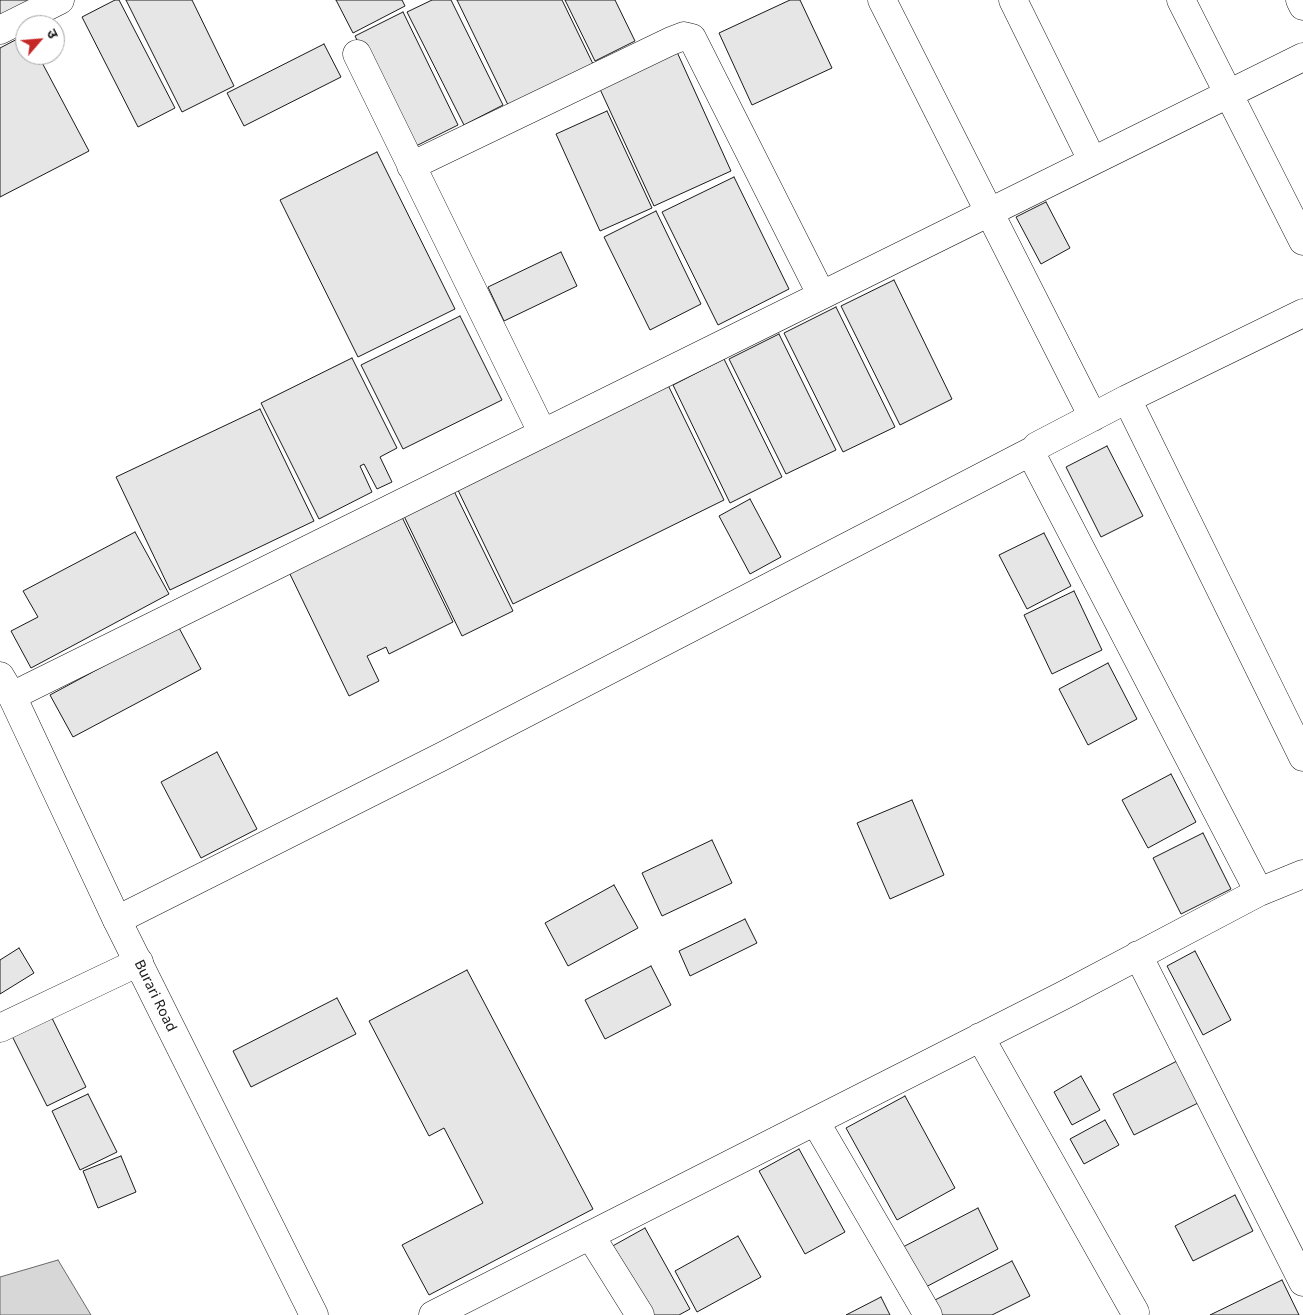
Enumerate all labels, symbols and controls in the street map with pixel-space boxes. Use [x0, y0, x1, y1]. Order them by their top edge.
north arrow [15, 15, 65, 65]
text: उ [43, 25, 63, 41]
street label: Burari Road [130, 957, 180, 1035]

